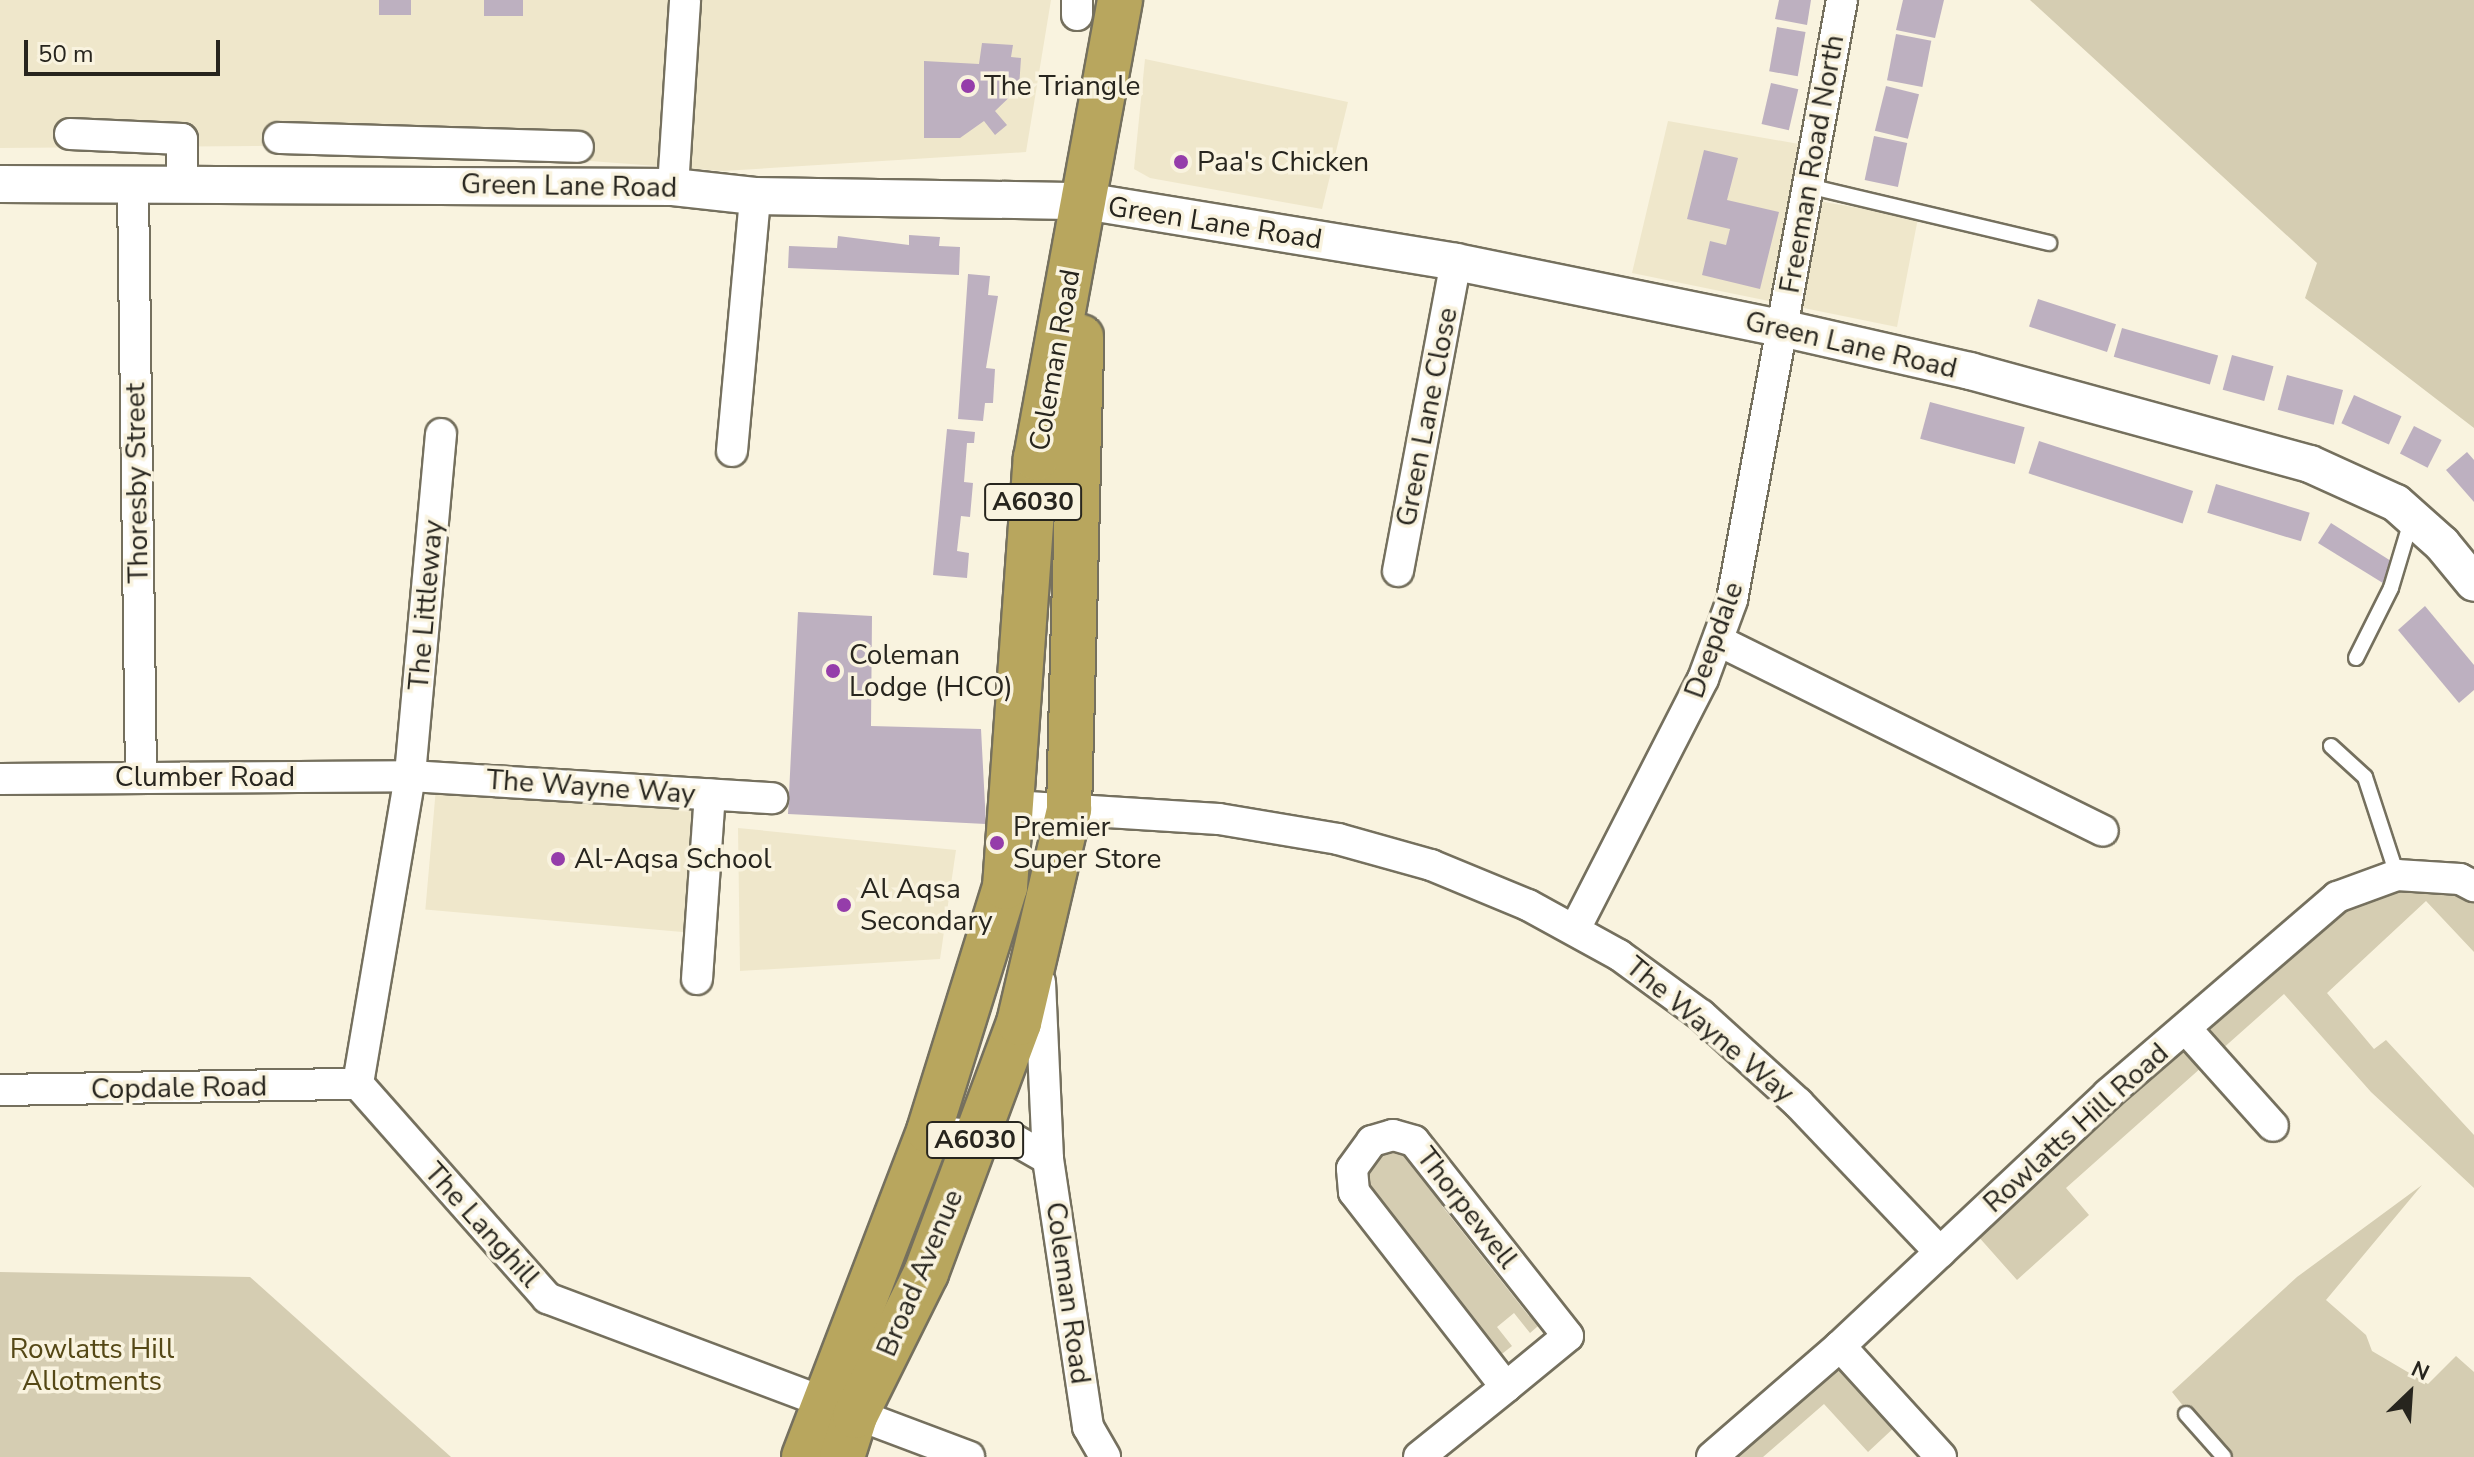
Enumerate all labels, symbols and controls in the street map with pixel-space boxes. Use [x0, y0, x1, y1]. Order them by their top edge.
scale bar [28, 24, 224, 74]
street label: Freeman Road North [1773, 32, 1851, 296]
text: 50 m [38, 38, 94, 70]
place label: The Triangle [984, 69, 1140, 103]
marker: The Triangle [959, 77, 977, 95]
place label: Paa's Chicken [1197, 145, 1369, 179]
marker: Paa's Chicken [1172, 153, 1190, 171]
street label: Green Lane Road [461, 167, 677, 205]
street label: Green Lane Road [1106, 189, 1324, 257]
street label: Coleman Road [1023, 267, 1087, 453]
street label: Green Lane Road [1742, 304, 1960, 386]
street label: Green Lane Close [1389, 305, 1465, 529]
street label: Thoresby Street [118, 382, 156, 584]
road number: A6030 [983, 480, 1083, 524]
street label: The Littleway [402, 518, 450, 692]
street label: Deepdale [1678, 577, 1750, 703]
place label: Coleman Lodge (HCO) [849, 638, 1013, 704]
marker: Coleman Lodge (HCO) [824, 662, 842, 680]
street label: Clumber Road [115, 760, 295, 794]
street label: The Wayne Way [485, 763, 697, 811]
place label: Premier Super Store [1013, 810, 1162, 876]
marker: Premier Super Store [988, 834, 1006, 852]
place label: Al-Aqsa School [574, 842, 771, 876]
marker: Al-Aqsa School [549, 850, 567, 868]
place label: Al Aqsa Secondary [860, 872, 993, 938]
marker: Al Aqsa Secondary [835, 896, 853, 914]
street label: The Wayne Way [1619, 950, 1801, 1110]
street label: Rowlatts Hill Road [1977, 1036, 2175, 1220]
street label: Copdale Road [91, 1070, 267, 1106]
road number: A6030 [925, 1118, 1025, 1162]
street label: Thorpewell [1409, 1141, 1525, 1275]
street label: The Langhill [417, 1156, 547, 1294]
street label: Broad Avenue [870, 1185, 970, 1361]
street label: Coleman Road [1039, 1200, 1097, 1386]
park label: Rowlatts Hill Allotments [10, 1332, 174, 1398]
north arrow [2370, 1353, 2450, 1433]
text: N [2406, 1354, 2434, 1388]

